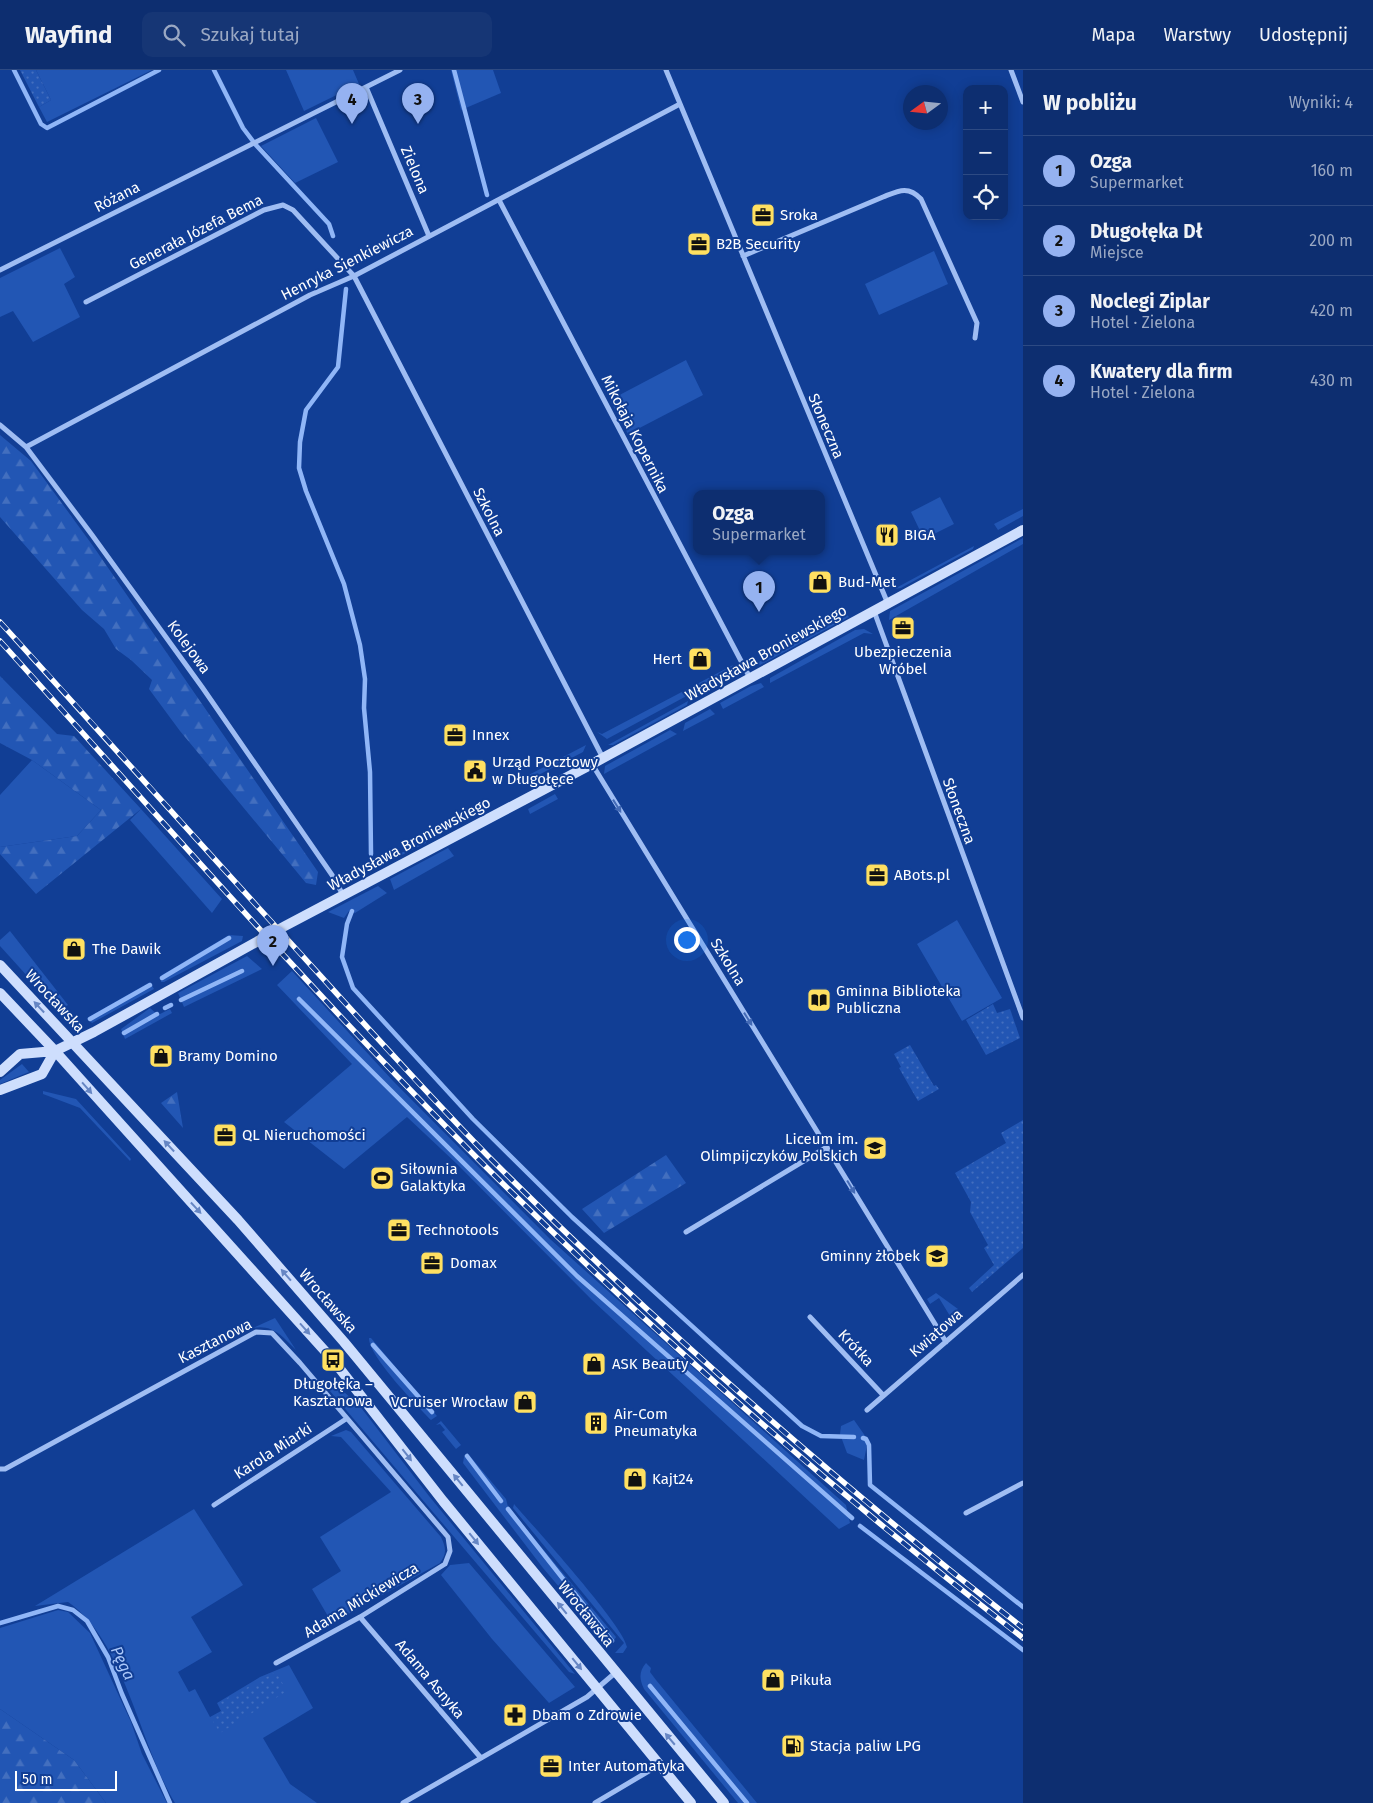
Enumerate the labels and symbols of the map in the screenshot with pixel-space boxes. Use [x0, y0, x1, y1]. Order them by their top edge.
pin: 4 [336, 83, 368, 124]
pin: 3 [402, 83, 434, 124]
north arrow [903, 85, 948, 130]
street label: Zielona [397, 143, 433, 197]
street label: Różana [91, 178, 143, 216]
street label: Generała Józefa Bema [126, 190, 266, 274]
office icon: Sroka [750, 202, 776, 228]
place label: Sroka [780, 206, 818, 224]
street label: Henryka Sienkiewicza [278, 222, 416, 304]
office icon: B2B Security [686, 231, 712, 257]
place label: B2B Security [716, 235, 801, 253]
street label: Mikołaja Kopernika [597, 372, 673, 496]
street label: Słoneczna [804, 391, 848, 461]
street label: Szkolna [469, 485, 509, 539]
restaurant icon: BIGA [874, 522, 900, 548]
place label: BIGA [904, 526, 936, 544]
shop icon: Bud-Met [807, 569, 833, 595]
pin: 1 [743, 571, 775, 612]
place label: Bud-Met [838, 573, 897, 591]
street label: Władysława Broniewskiego [682, 601, 850, 705]
office icon: Ubezpieczenia Wróbel [890, 615, 916, 641]
street label: Kolejowa [164, 617, 214, 677]
place label: Ubezpieczenia Wróbel [854, 643, 952, 678]
shop icon: Hert [687, 646, 713, 672]
place label: Hert [652, 650, 683, 668]
office icon: Innex [442, 722, 468, 748]
place label: Innex [472, 726, 510, 744]
place label: Urząd Pocztowy w Długołęce [492, 753, 598, 788]
public building icon: Urząd Pocztowy w Długołęce [462, 758, 488, 784]
street label: Słoneczna [939, 775, 979, 847]
street label: Władysława Broniewskiego [324, 793, 494, 895]
one-way arrow [612, 799, 622, 812]
office icon: ABots.pl [864, 862, 890, 888]
place label: ABots.pl [894, 866, 950, 884]
pin: 2 [257, 925, 289, 966]
your location [674, 927, 700, 953]
street label: Szkolna [707, 935, 749, 989]
shop icon: The Dawik [61, 936, 87, 962]
place label: The Dawik [92, 940, 161, 958]
street label: Wrocławska [21, 966, 89, 1036]
place label: Gminna Biblioteka Publiczna [836, 982, 961, 1017]
library icon: Gminna Biblioteka Publiczna [806, 987, 832, 1013]
one-way arrow [33, 1001, 45, 1013]
one-way arrow [744, 1012, 753, 1025]
shop icon: Bramy Domino [148, 1043, 174, 1069]
place label: Bramy Domino [178, 1047, 278, 1065]
one-way arrow [81, 1081, 92, 1094]
office icon: QL Nieruchomości [212, 1122, 238, 1148]
place label: QL Nieruchomości [242, 1126, 366, 1144]
place label: Liceum im. Olimpijczyków Polskich [700, 1130, 858, 1165]
school or university icon: Liceum im. Olimpijczyków Polskich [862, 1135, 888, 1161]
one-way arrow [163, 1140, 175, 1152]
place label: Siłownia Galaktyka [400, 1160, 466, 1195]
sports icon: Siłownia Galaktyka [369, 1165, 395, 1191]
one-way arrow [846, 1181, 855, 1194]
one-way arrow [190, 1202, 202, 1214]
office icon: Technotools [386, 1217, 412, 1243]
place label: Technotools [416, 1221, 499, 1239]
school or university icon: Gminny żłobek [924, 1243, 950, 1269]
place label: Gminny żłobek [820, 1247, 920, 1265]
office icon: Domax [419, 1250, 445, 1276]
place label: Domax [450, 1254, 497, 1272]
street label: Wrocławska [295, 1265, 361, 1337]
one-way arrow [280, 1268, 291, 1281]
street label: Kwiatowa [906, 1305, 966, 1361]
street label: Kasztanowa [175, 1315, 255, 1367]
one-way arrow [299, 1322, 310, 1335]
street label: Krótka [834, 1326, 878, 1370]
bus stop icon: Długołęka – Kasztanowa [320, 1347, 346, 1373]
shop icon: ASK Beauty [581, 1351, 607, 1377]
place label: ASK Beauty [612, 1355, 689, 1373]
place label: Długołęka – Kasztanowa [293, 1375, 373, 1410]
shop icon: VCruiser Wrocław [512, 1389, 538, 1415]
place label: VCruiser Wrocław [391, 1393, 508, 1411]
place label: Air-Com Pneumatyka [614, 1405, 697, 1440]
building icon: Air-Com Pneumatyka [583, 1410, 609, 1436]
street label: Karola Miarki [231, 1419, 315, 1483]
one-way arrow [402, 1448, 413, 1461]
shop icon: Kajt24 [622, 1466, 648, 1492]
place label: Kajt24 [652, 1470, 693, 1488]
one-way arrow [452, 1474, 463, 1487]
one-way arrow [469, 1532, 480, 1545]
street label: Adama Mickiewicza [300, 1559, 422, 1641]
street label: Wrocławska [554, 1577, 618, 1651]
one-way arrow [557, 1602, 568, 1615]
street label: Adama Asnyka [392, 1636, 468, 1722]
water label: Pęga [107, 1643, 139, 1683]
one-way arrow [572, 1657, 583, 1670]
shop icon: Pikuła [760, 1667, 786, 1693]
place label: Pikuła [790, 1671, 832, 1689]
pharmacy icon: Dbam o Zdrowie [502, 1702, 528, 1728]
place label: Dbam o Zdrowie [532, 1706, 642, 1724]
one-way arrow [665, 1732, 676, 1745]
fuel station icon: Stacja paliw LPG [780, 1733, 806, 1759]
place label: Stacja paliw LPG [810, 1737, 921, 1755]
office icon: Inter Automatyka [538, 1753, 564, 1779]
place label: Inter Automatyka [568, 1757, 685, 1775]
scale bar [15, 1768, 118, 1791]

